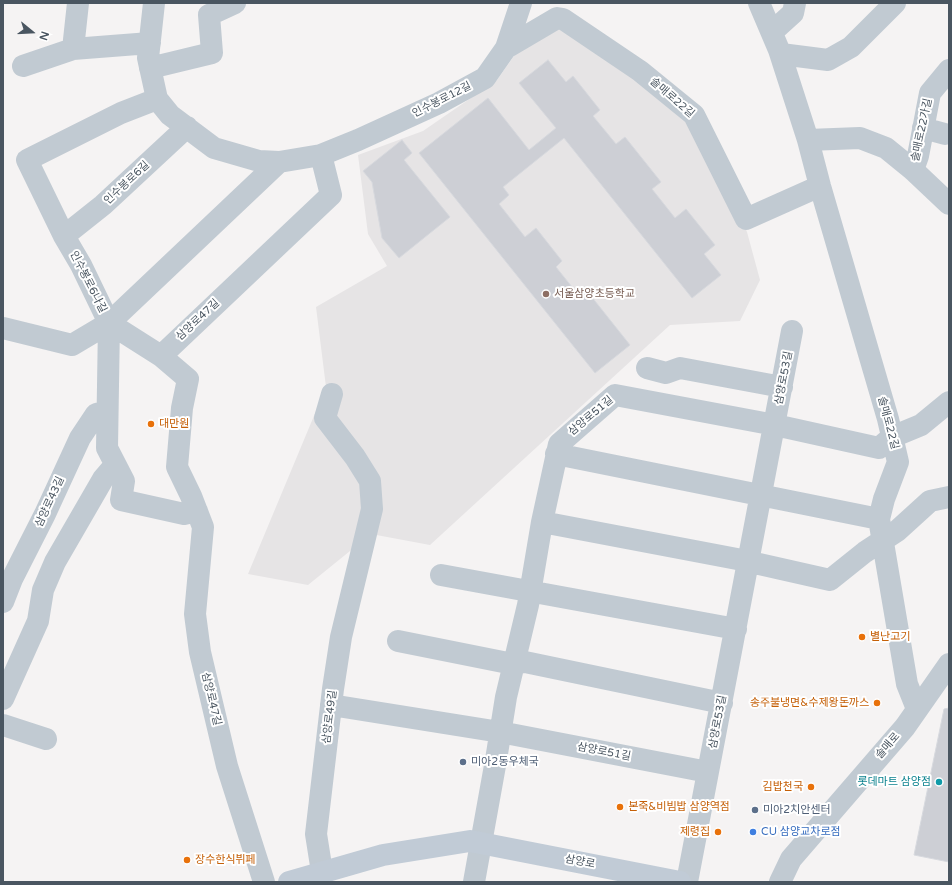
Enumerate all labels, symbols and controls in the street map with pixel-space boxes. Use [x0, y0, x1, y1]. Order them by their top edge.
north arrow [12, 12, 52, 52]
text: N [36, 30, 51, 42]
street label: 솔매로22길 [647, 75, 697, 121]
street label: 인수봉로12길 [410, 79, 474, 121]
street label: 솔매로22가길 [909, 97, 935, 163]
street label: 인수봉로6길 [101, 159, 153, 207]
street label: 인수봉로6나길 [67, 249, 109, 315]
place label: 서울삼양초등학교 [554, 287, 635, 301]
marker: 서울삼양초등학교 [541, 289, 551, 299]
street label: 삼양로47길 [174, 297, 222, 343]
street label: 삼양로53길 [772, 350, 796, 406]
street label: 삼양로51길 [566, 393, 616, 439]
street label: 솔매로22길 [875, 395, 901, 451]
place label: 대만원 [159, 417, 189, 431]
marker: 대만원 [146, 419, 156, 429]
street label: 삼양로43길 [33, 475, 67, 529]
place label: 별난고기 [870, 630, 910, 644]
marker: 별난고기 [857, 632, 867, 642]
street label: 삼양로47길 [198, 671, 224, 727]
street label: 삼양로49길 [320, 689, 340, 745]
street label: 삼양로53길 [706, 694, 730, 750]
place label: 송주불냉면&수제왕돈까스 [750, 696, 869, 710]
marker: 송주불냉면&수제왕돈까스 [872, 698, 882, 708]
street label: 솔매로 [873, 730, 903, 762]
street label: 삼양로51길 [576, 740, 632, 764]
place label: 미아2동우체국 [471, 755, 539, 769]
marker: 미아2동우체국 [458, 757, 468, 767]
place label: 롯데마트 삼양점 [857, 775, 931, 789]
marker: 롯데마트 삼양점 [934, 777, 944, 787]
place label: 김밥천국 [763, 780, 803, 794]
marker: 김밥천국 [806, 782, 816, 792]
place label: 본죽&비빔밥 삼양역점 [628, 800, 730, 814]
marker: 본죽&비빔밥 삼양역점 [615, 802, 625, 812]
place label: 미아2치안센터 [763, 803, 831, 817]
marker: 미아2치안센터 [750, 805, 760, 815]
place label: 제령집 [680, 825, 710, 839]
place label: CU 삼양교차로점 [761, 825, 841, 839]
marker: 제령집 [713, 827, 723, 837]
marker: CU 삼양교차로점 [748, 827, 758, 837]
place label: 장수한식뷔페 [195, 853, 256, 867]
street label: 삼양로 [564, 853, 596, 871]
marker: 장수한식뷔페 [182, 855, 192, 865]

